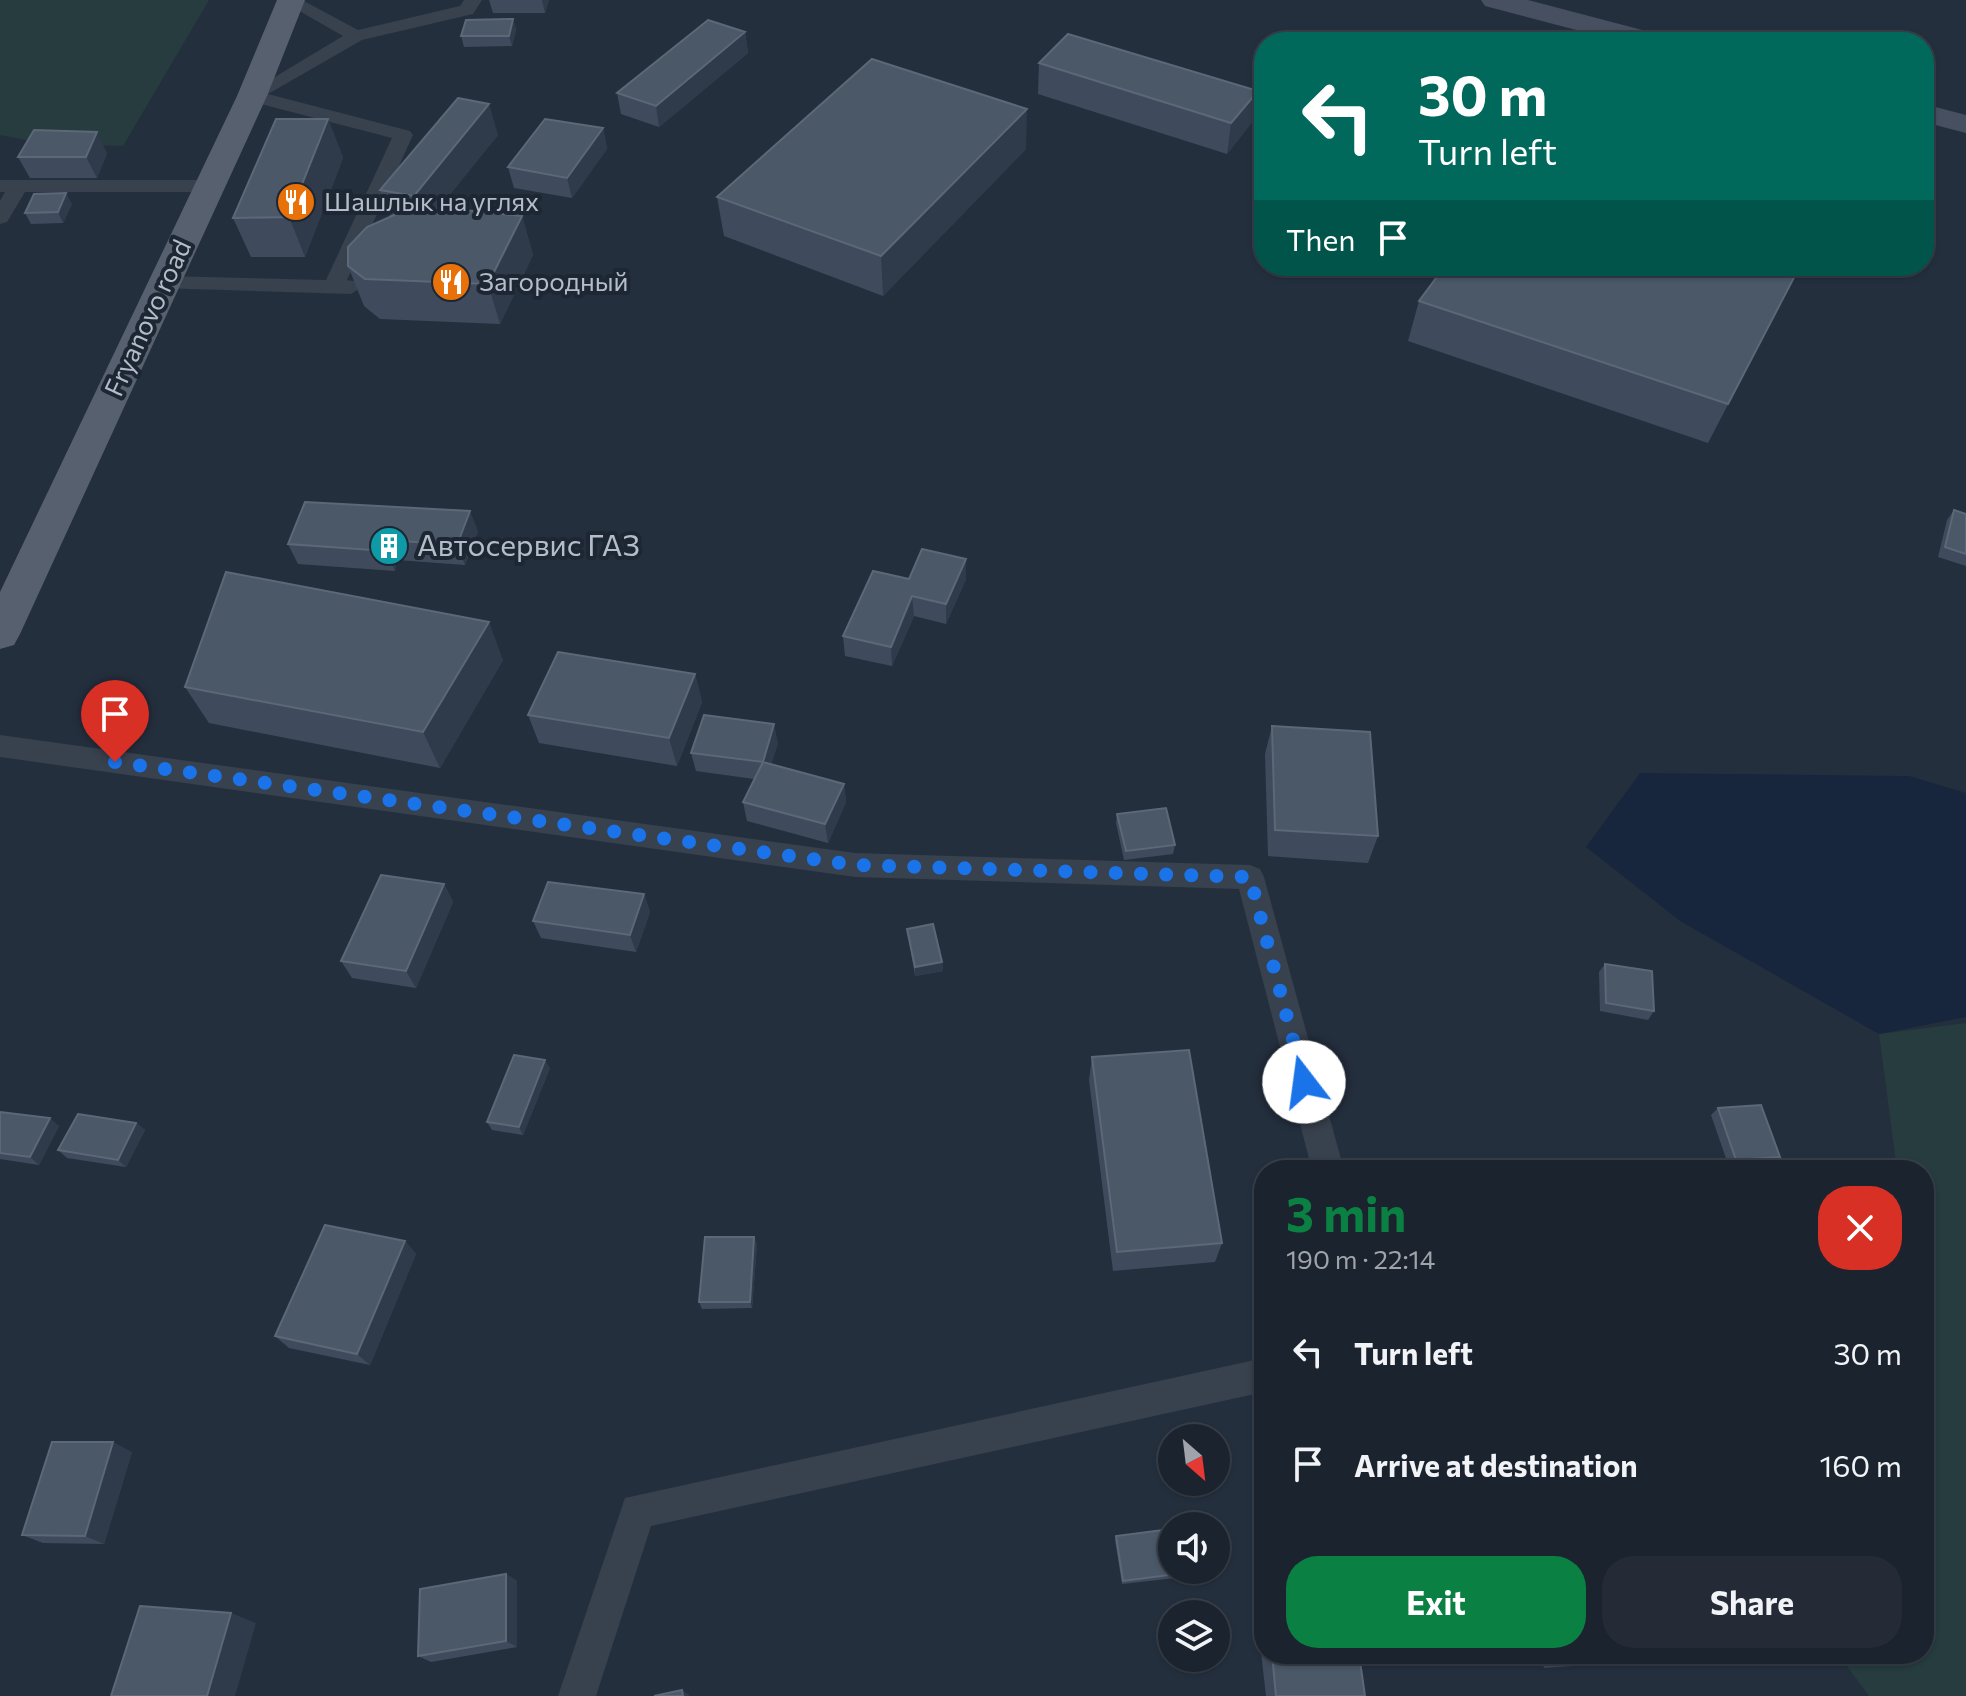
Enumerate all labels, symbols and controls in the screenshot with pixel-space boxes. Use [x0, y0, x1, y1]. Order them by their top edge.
text: 30 m [1418, 59, 1547, 128]
icon: left [1286, 64, 1390, 168]
text: Turn left [1418, 128, 1557, 172]
restaurant icon: Шашлык на углях [275, 181, 317, 223]
place label: Шашлык на углях [324, 185, 539, 216]
icon: arrive [1371, 216, 1415, 260]
text: Then [1286, 220, 1355, 257]
street label: Fryanovo road [97, 234, 196, 401]
restaurant icon: Загородный [430, 261, 472, 303]
place label: Загородный [479, 265, 628, 296]
building icon: Автосервис ГАЗ [368, 525, 410, 567]
place label: Автосервис ГАЗ [417, 525, 640, 562]
pin [81, 680, 149, 762]
icon: arrive [93, 692, 137, 736]
position arrow [1262, 1040, 1346, 1124]
text: 3 min [1286, 1183, 1406, 1242]
button: close [1818, 1186, 1902, 1270]
text: 190 m · 22:14 [1286, 1243, 1435, 1274]
icon: left [1286, 1330, 1330, 1374]
text: Turn left [1354, 1334, 1473, 1371]
text: 30 m [1833, 1334, 1902, 1371]
north arrow [1158, 1424, 1230, 1496]
map controls [1158, 1424, 1230, 1672]
icon: arrive [1286, 1442, 1330, 1486]
text: Arrive at destination [1354, 1446, 1638, 1483]
text: 160 m [1819, 1446, 1902, 1483]
button: sound [1158, 1512, 1230, 1584]
button: Exit [1286, 1556, 1586, 1648]
button: Share [1602, 1556, 1902, 1648]
button: layers [1158, 1600, 1230, 1672]

